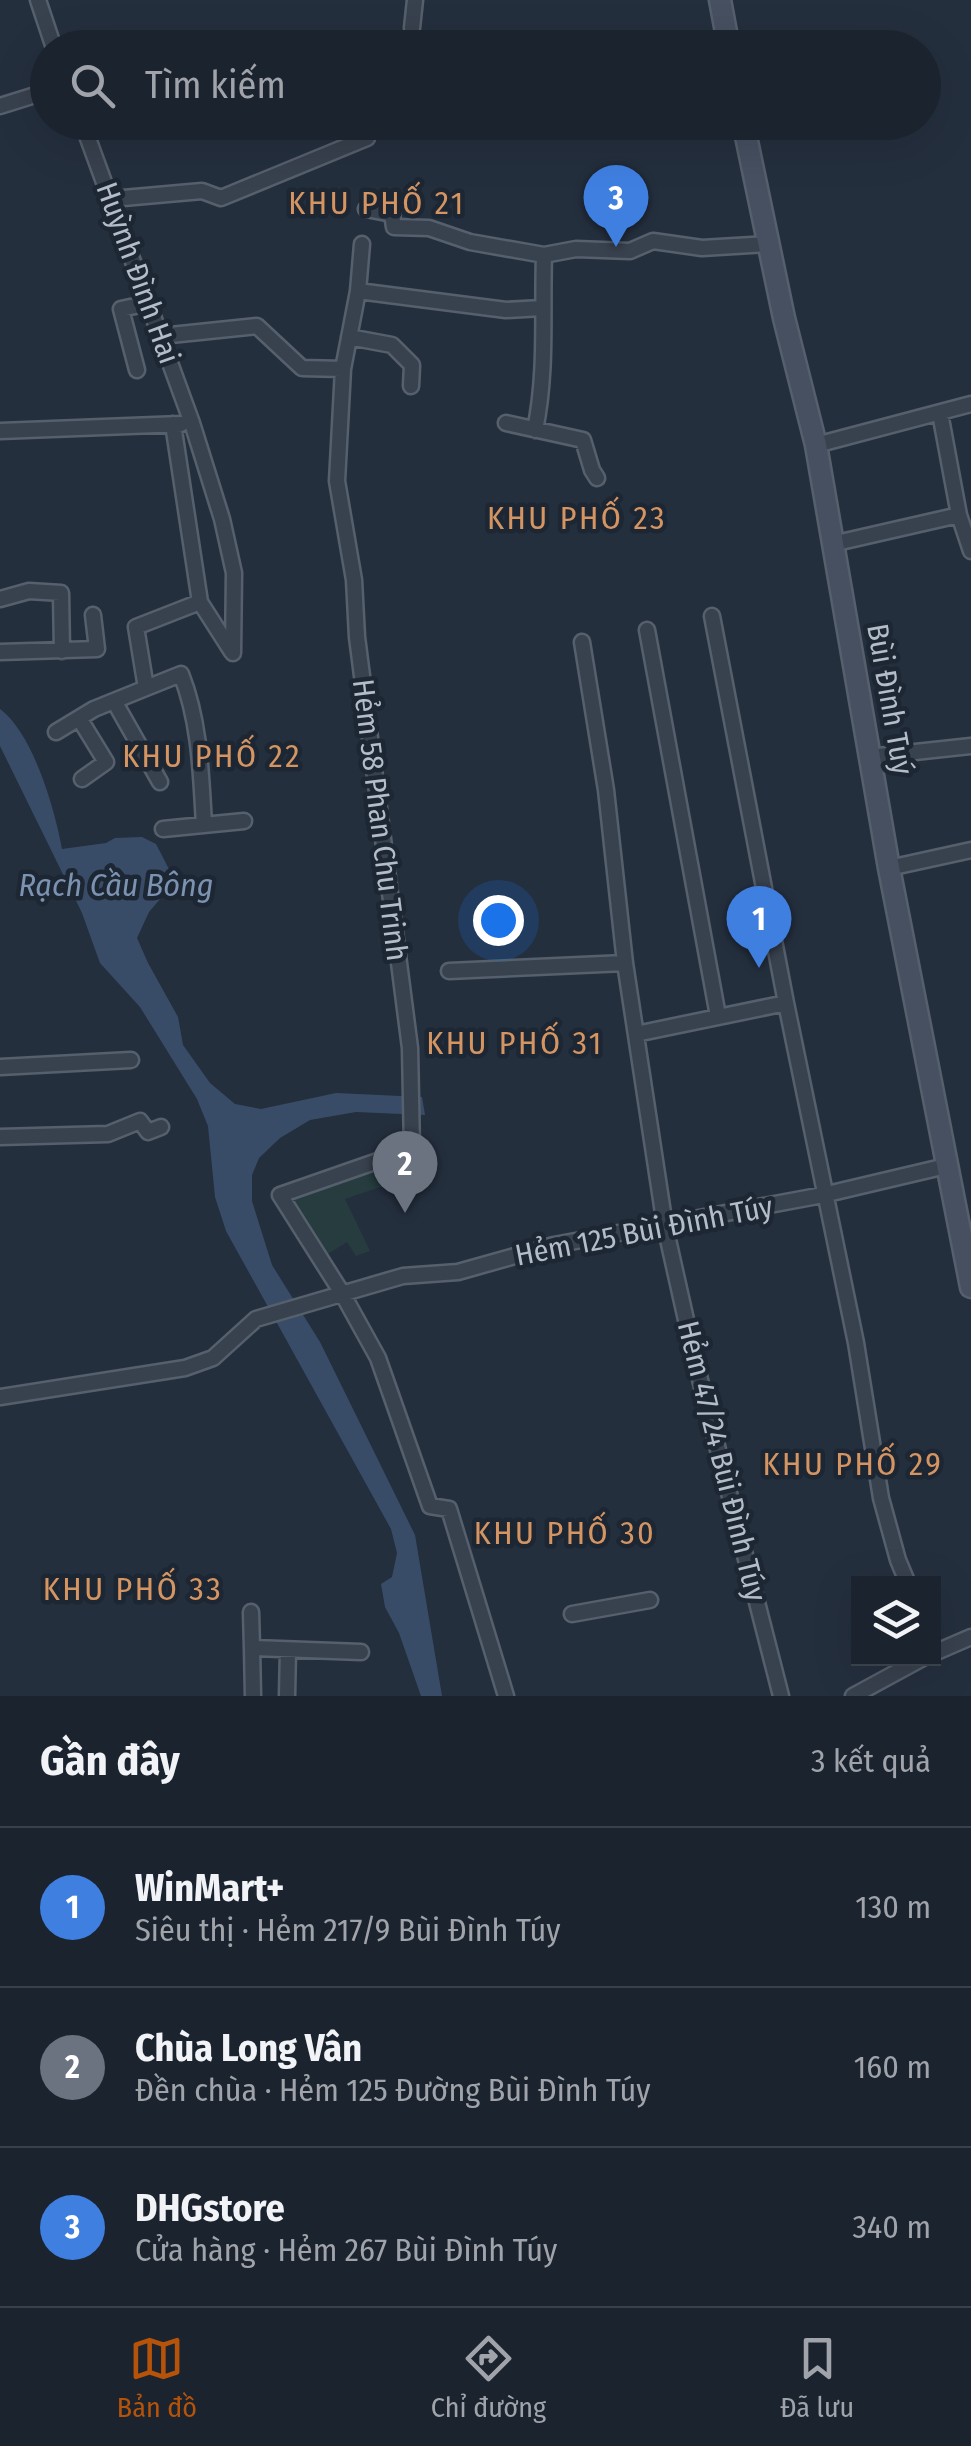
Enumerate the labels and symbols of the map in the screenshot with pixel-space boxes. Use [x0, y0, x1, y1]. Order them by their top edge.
pin: 3 [584, 164, 648, 247]
street label: Huỳnh Đình Hai [89, 177, 187, 369]
district label: KHU PHỐ 21 [288, 181, 466, 222]
district label: KHU PHỐ 23 [487, 496, 667, 537]
street label: Bùi Đình Tuý [859, 621, 921, 778]
street label: Hẻm 58 Phan Chu Trinh [345, 677, 415, 963]
district label: KHU PHỐ 22 [122, 734, 302, 775]
water label: Rạch Cầu Bông [18, 866, 214, 904]
pin: 1 [726, 886, 792, 968]
your location [473, 895, 524, 946]
district label: KHU PHỐ 31 [426, 1021, 604, 1062]
pin: 2 [372, 1130, 438, 1213]
street label: Hẻm 125 Bùi Đình Túy [512, 1188, 776, 1274]
street label: Hẻm 47/24 Bùi Đình Túy [670, 1317, 774, 1605]
district label: KHU PHỐ 29 [763, 1442, 943, 1483]
district label: KHU PHỐ 30 [474, 1511, 656, 1552]
district label: KHU PHỐ 33 [43, 1567, 223, 1608]

